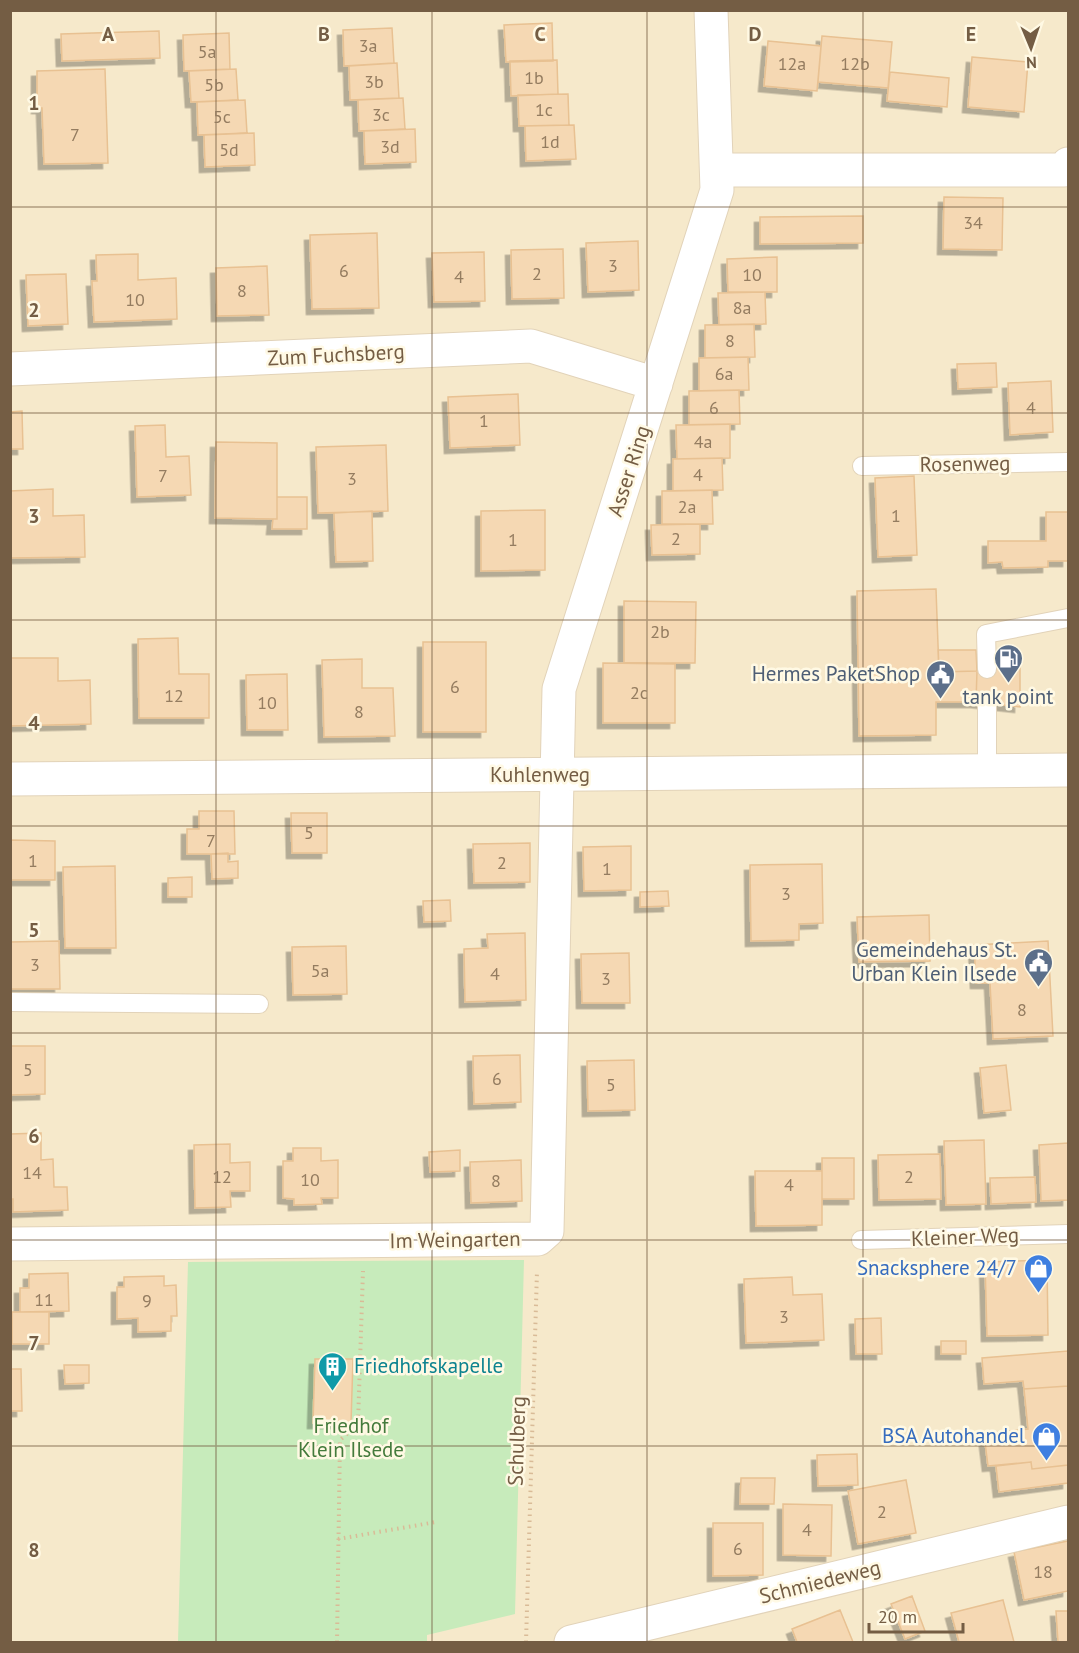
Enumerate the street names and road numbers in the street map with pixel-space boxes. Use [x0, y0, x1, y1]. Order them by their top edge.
street label: Zum Fuchsberg [267, 337, 405, 372]
street label: Asser Ring [601, 422, 656, 520]
street label: Rosenweg [919, 449, 1011, 478]
street label: Kuhlenweg [490, 761, 590, 788]
street label: Kleiner Weg [911, 1221, 1019, 1252]
street label: Im Weingarten [389, 1225, 521, 1254]
street label: Schulberg [501, 1396, 532, 1486]
street label: Schmiedeweg [756, 1553, 883, 1610]

